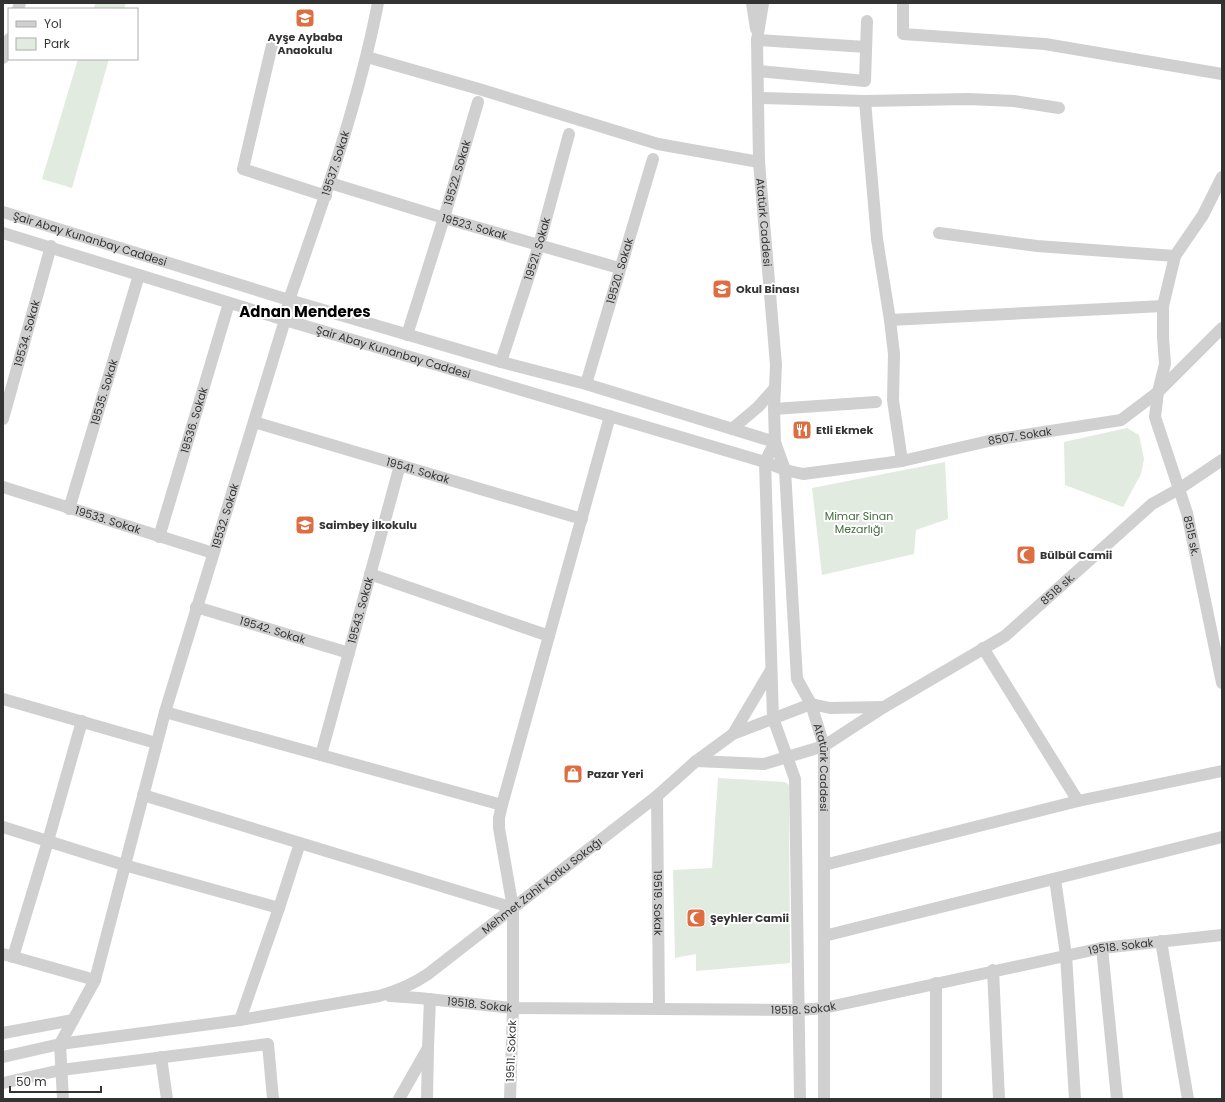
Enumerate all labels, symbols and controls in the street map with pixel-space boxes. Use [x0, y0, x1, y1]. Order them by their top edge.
school or university icon: Ayşe Aybaba Anaokulu [294, 7, 316, 29]
legend [8, 8, 138, 60]
text: Yol [44, 15, 62, 32]
place label: Ayşe Aybaba Anaokulu [267, 29, 343, 58]
text: Park [44, 35, 71, 52]
street label: 19537. Sokak [318, 128, 353, 198]
street label: 19522. Sokak [440, 138, 475, 207]
street label: Atatürk Caddesi [752, 177, 776, 267]
street label: Şair Abay Kunanbay Caddesi [11, 208, 169, 270]
street label: 19523. Sokak [440, 210, 510, 244]
street label: 19521. Sokak [520, 215, 554, 282]
street label: 19520. Sokak [602, 236, 637, 306]
school or university icon: Okul Binası [711, 278, 733, 300]
place label: Okul Binası [736, 281, 799, 297]
street label: 19534. Sokak [10, 298, 44, 368]
district label: Adnan Menderes [239, 301, 371, 322]
street label: Şair Abay Kunanbay Caddesi [314, 322, 473, 383]
street label: 19535. Sokak [87, 357, 122, 427]
street label: 19536. Sokak [176, 385, 212, 455]
restaurant icon: Etli Ekmek [791, 419, 813, 441]
place label: Etli Ekmek [816, 422, 873, 438]
street label: 8507. Sokak [986, 423, 1053, 449]
street label: 19541. Sokak [384, 454, 452, 488]
street label: 19532. Sokak [207, 481, 243, 551]
street label: 19533. Sokak [73, 502, 143, 538]
park label: Mimar Sinan Mezarlığı [825, 508, 893, 537]
school or university icon: Saimbey İlkokulu [294, 514, 316, 536]
street label: 8515 sk. [1180, 514, 1204, 557]
place label: Saimbey İlkokulu [319, 517, 417, 533]
mosque icon: Bülbül Camii [1015, 544, 1037, 566]
place label: Bülbül Camii [1040, 547, 1112, 563]
street label: 8518 sk. [1037, 569, 1078, 609]
street label: 19543. Sokak [344, 575, 377, 645]
street label: 19542. Sokak [238, 613, 308, 648]
street label: Atatürk Caddesi [809, 721, 832, 812]
shop icon: Pazar Yeri [562, 763, 584, 785]
place label: Pazar Yeri [587, 766, 643, 782]
street label: Mehmet Zahit Kotku Sokağı [478, 834, 605, 938]
street label: 19519. Sokak [650, 870, 666, 936]
mosque icon: Şeyhler Camii [685, 907, 707, 929]
place label: Şeyhler Camii [710, 910, 789, 926]
street label: 19518. Sokak [1087, 934, 1155, 959]
street label: 19518. Sokak [446, 993, 513, 1016]
street label: 19518. Sokak [771, 998, 838, 1018]
street label: 19511. Sokak [502, 1019, 520, 1082]
scale bar [10, 1068, 101, 1094]
text: 50 m [16, 1073, 47, 1090]

